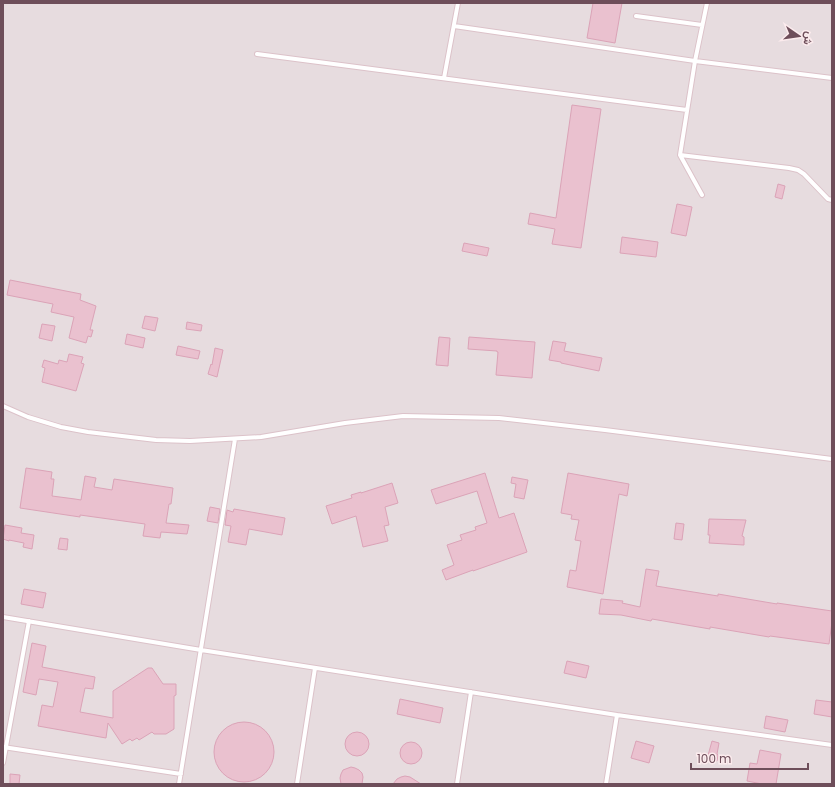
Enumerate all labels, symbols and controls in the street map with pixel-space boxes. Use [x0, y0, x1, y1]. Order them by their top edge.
north arrow [779, 16, 819, 56]
text: ش [799, 30, 818, 46]
scale bar [691, 745, 808, 771]
text: 100 m [697, 750, 731, 767]

